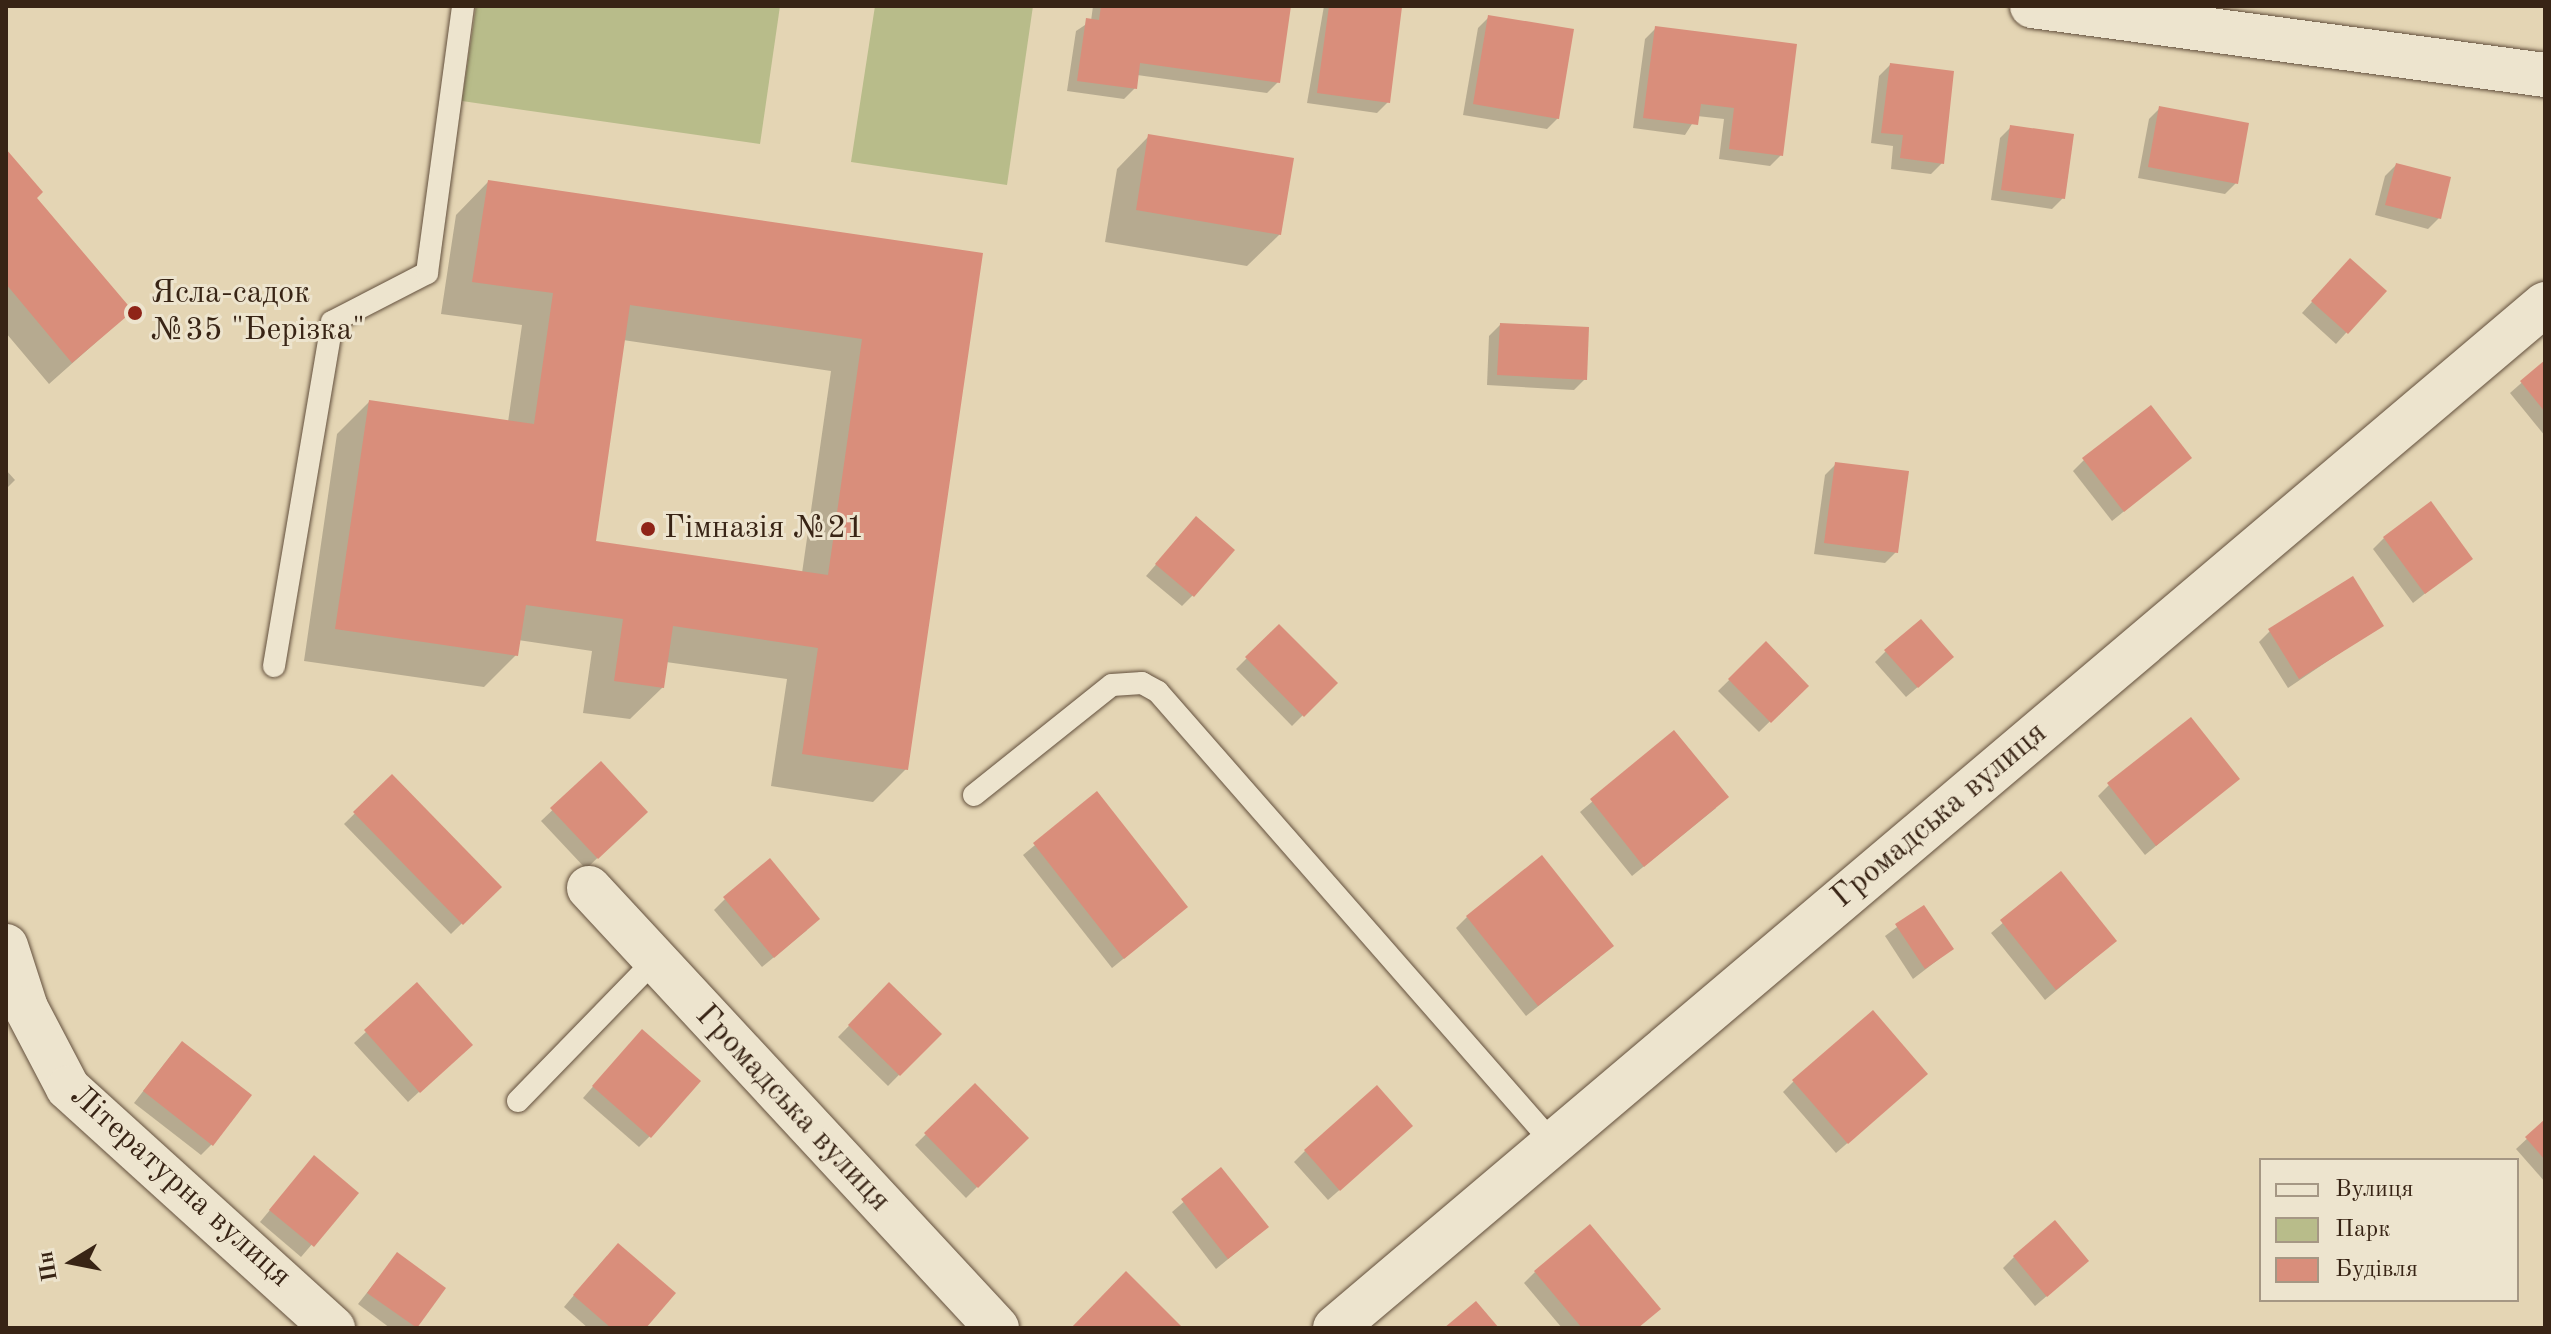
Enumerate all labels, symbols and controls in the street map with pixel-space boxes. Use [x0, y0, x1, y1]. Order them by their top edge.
place label: Ясла-садок №35 "Берізка" [151, 276, 365, 351]
marker: Ясла-садок №35 "Берізка" [126, 304, 144, 322]
place label: Гімназія №21 [664, 510, 865, 548]
marker: Гімназія №21 [639, 520, 657, 538]
street label: Громадська вулиця [1825, 715, 2055, 917]
street label: Громадська вулиця [686, 997, 898, 1221]
street label: Літературна вулиця [61, 1077, 299, 1297]
legend [2259, 1158, 2519, 1302]
text: Вулиця [2335, 1178, 2414, 1202]
text: Парк [2335, 1218, 2390, 1242]
north arrow [32, 1222, 112, 1302]
text: Пн [35, 1249, 62, 1283]
text: Будівля [2335, 1258, 2418, 1282]

